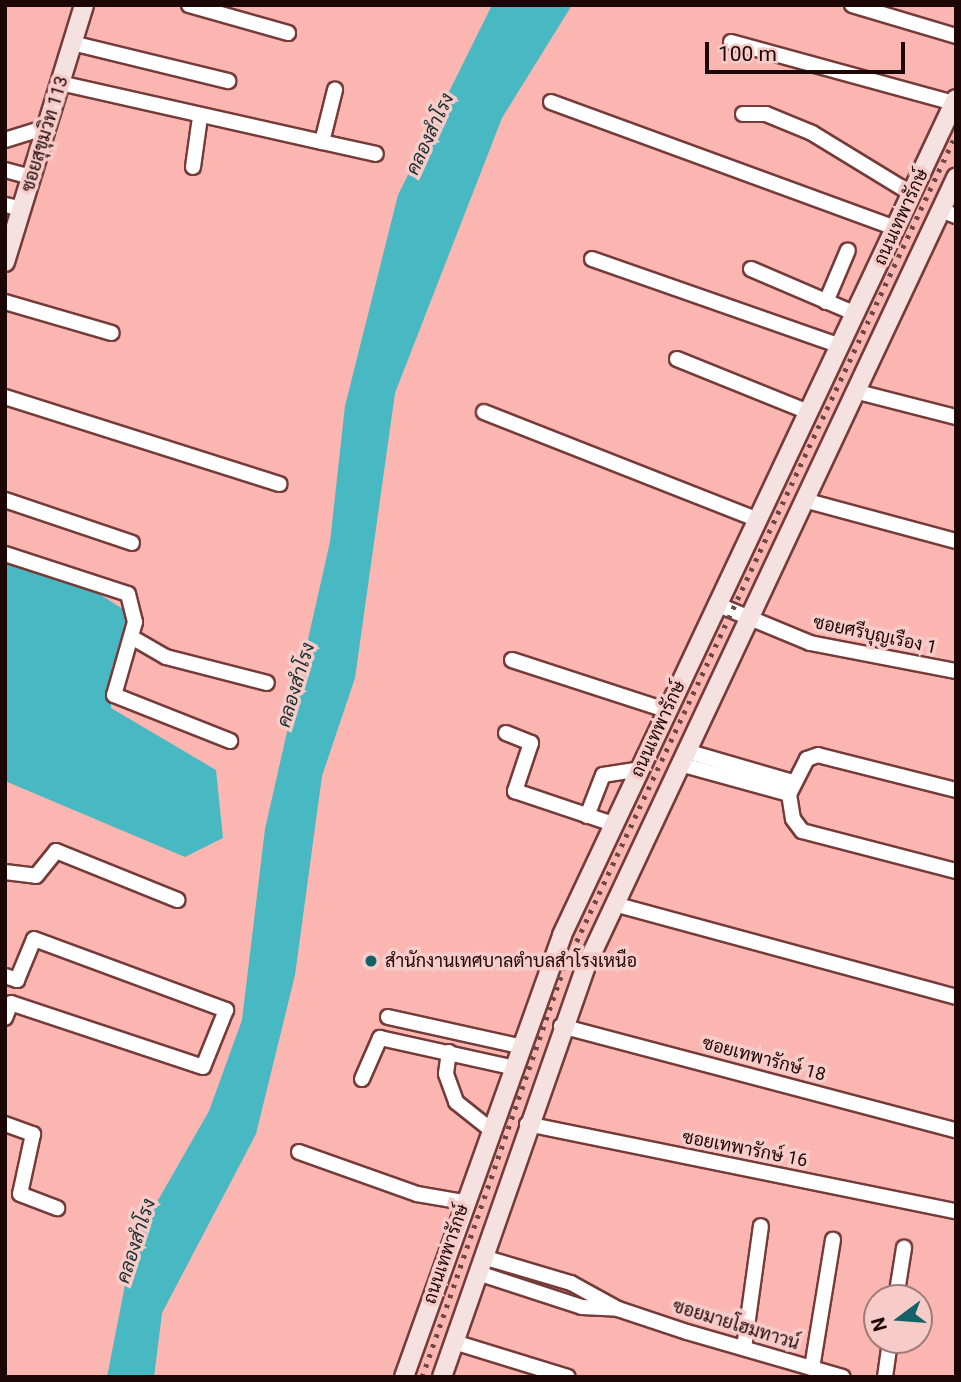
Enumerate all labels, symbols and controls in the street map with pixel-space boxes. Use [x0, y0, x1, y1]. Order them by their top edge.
scale bar [709, 28, 908, 72]
text: 100 m [718, 42, 777, 66]
street label: ซอยสุขุมวิท 113 [17, 73, 73, 195]
water label: คลองสำโรง [401, 90, 459, 178]
street label: ถนนเทพารักษ์ [869, 165, 933, 269]
street label: ซอยศรีบุญเรือง 1 [811, 611, 939, 659]
water label: คลองสำโรง [272, 640, 320, 730]
street label: ถนนเทพารักษ์ [626, 677, 690, 781]
place label: สำนักงานเทศบาลตำบลสำโรงเหนือ [385, 950, 637, 972]
marker: สำนักงานเทศบาลตำบลสำโรงเหนือ [363, 953, 379, 969]
street label: ซอยเทพารักษ์ 18 [700, 1032, 828, 1086]
street label: ซอยเทพารักษ์ 16 [681, 1126, 809, 1172]
water label: คลองสำโรง [112, 1196, 160, 1286]
street label: ถนนเทพารักษ์ [419, 1201, 473, 1307]
north arrow [863, 1284, 933, 1354]
street label: ซอยมายโฮมทาวน์ [670, 1295, 802, 1355]
text: N [866, 1315, 892, 1334]

